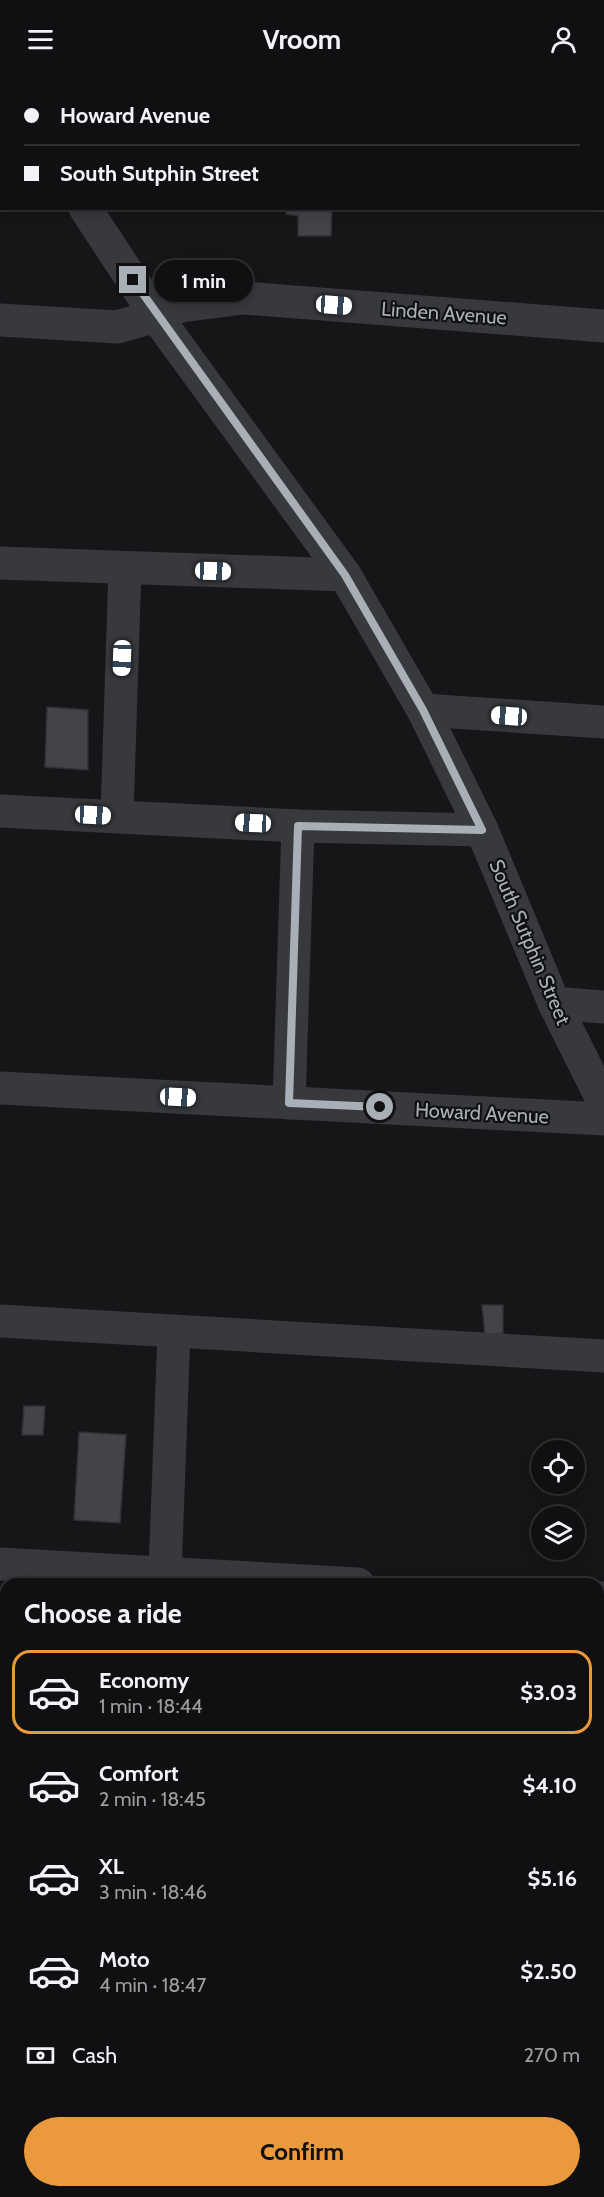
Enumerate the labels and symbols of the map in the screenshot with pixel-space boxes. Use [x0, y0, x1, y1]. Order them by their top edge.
callout: 1 min [154, 259, 253, 301]
route end [119, 266, 146, 293]
car [315, 295, 353, 315]
street label: Linden Avenue [380, 297, 508, 329]
car [195, 561, 231, 581]
car [112, 640, 132, 676]
car [490, 706, 528, 726]
car [75, 805, 111, 825]
car [235, 813, 271, 833]
street label: South Sutphin Street [484, 856, 576, 1029]
car [160, 1087, 196, 1107]
route start [366, 1093, 393, 1120]
street label: Howard Avenue [415, 1098, 549, 1128]

